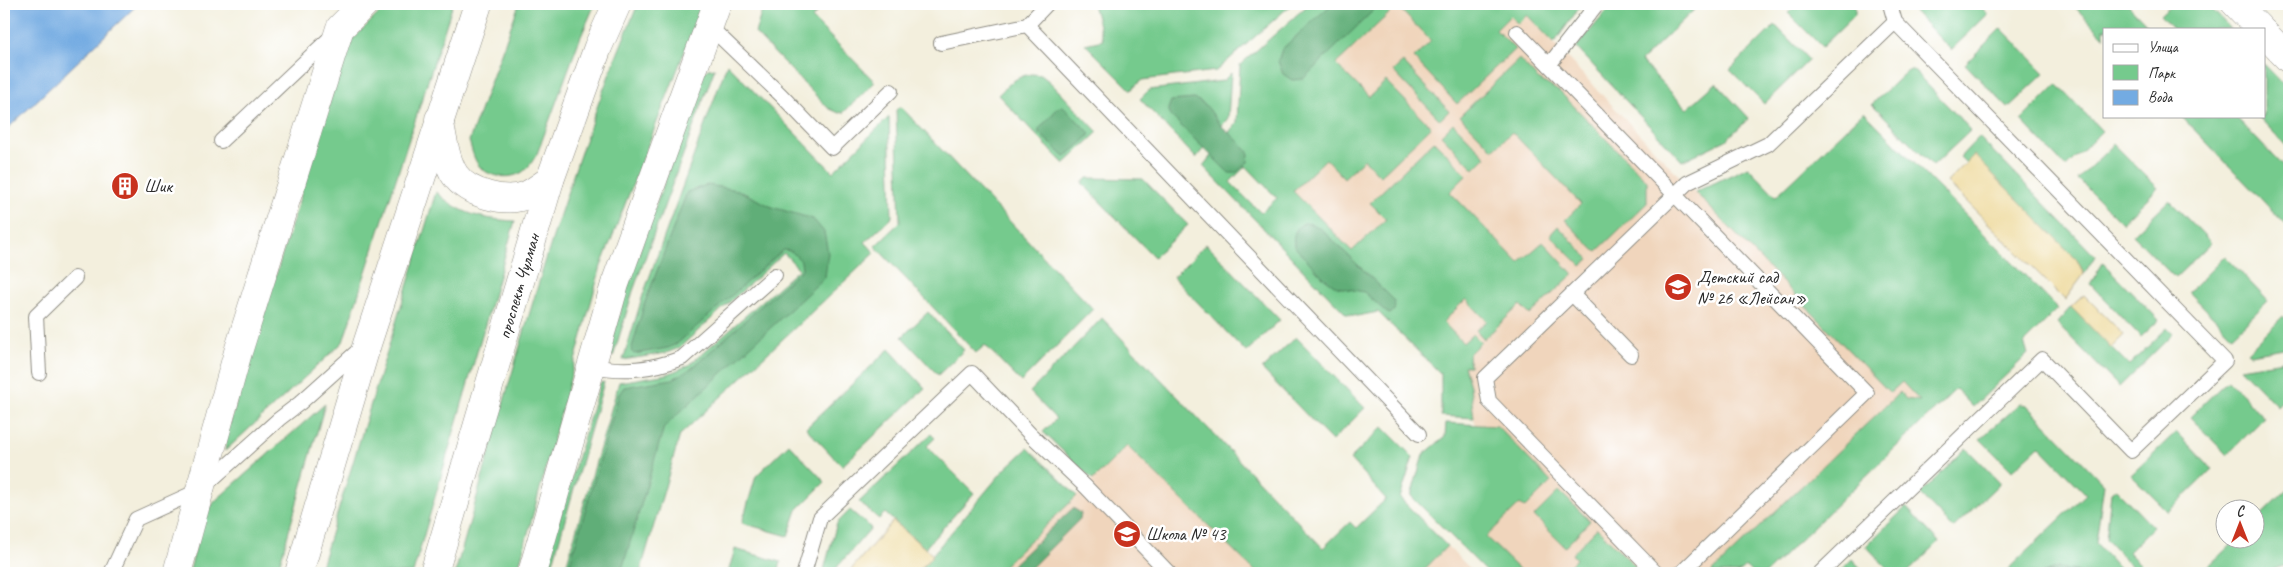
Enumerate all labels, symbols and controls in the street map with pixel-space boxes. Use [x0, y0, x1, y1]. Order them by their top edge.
legend [2103, 28, 2266, 118]
text: Улица [2148, 38, 2179, 57]
text: Парк [2148, 64, 2176, 83]
text: Вода [2148, 88, 2173, 107]
building icon: Шик [110, 171, 140, 201]
place label: Шик [144, 175, 174, 197]
street label: проспект Чулман [493, 230, 545, 341]
place label: Детский сад № 26 «Лейсан» [1697, 266, 1807, 309]
school or university icon: Детский сад № 26 «Лейсан» [1663, 272, 1693, 302]
north arrow [2216, 500, 2266, 550]
text: С [2237, 503, 2246, 520]
school or university icon: Школа № 43 [1112, 519, 1142, 549]
place label: Школа № 43 [1146, 523, 1227, 545]

